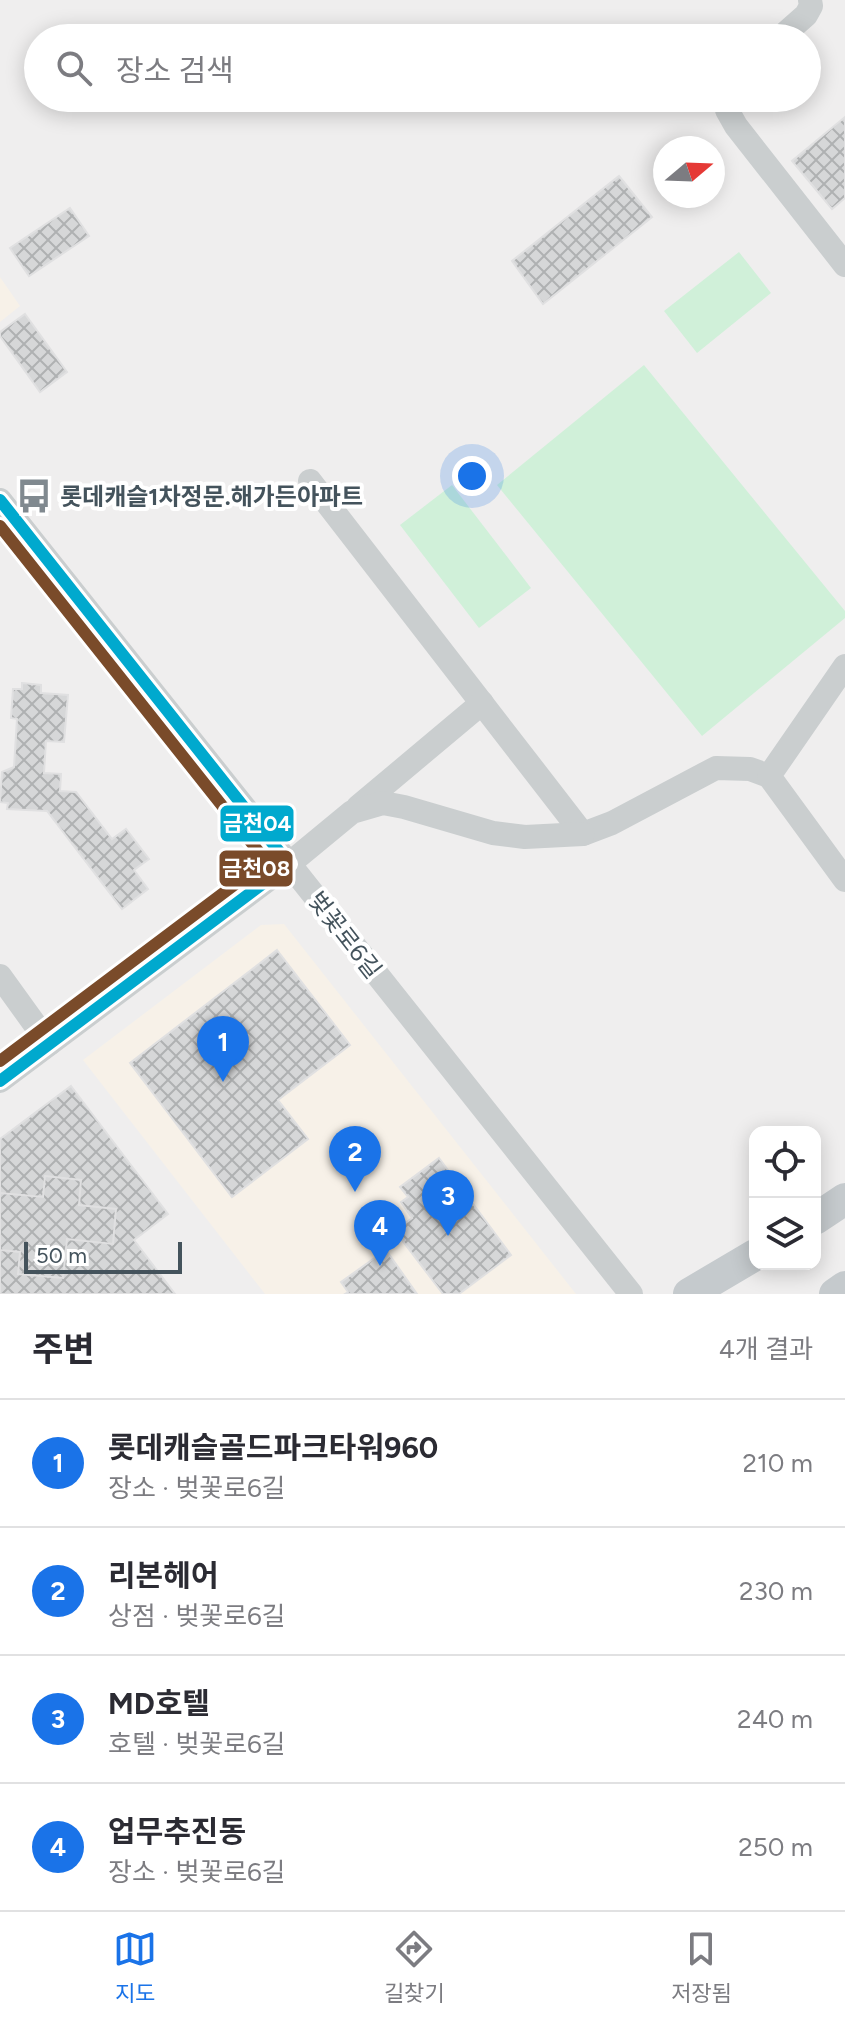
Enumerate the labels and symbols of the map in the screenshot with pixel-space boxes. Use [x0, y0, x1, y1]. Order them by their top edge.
north arrow [653, 136, 725, 208]
your location [452, 456, 492, 496]
bus stop icon: 롯데캐슬1차정문.해가든아파트 [15, 477, 53, 515]
place label: 롯데캐슬1차정문.해가든아파트 [60, 482, 363, 511]
line badge: 금천04 [219, 804, 295, 843]
text: 금천04 [223, 810, 291, 837]
line badge: 금천08 [218, 849, 294, 888]
text: 금천08 [222, 855, 290, 882]
street label: 벚꽃로6길 [302, 886, 388, 984]
pin: 1 [197, 1016, 249, 1082]
pin: 2 [329, 1126, 381, 1192]
pin: 3 [422, 1170, 474, 1236]
pin: 4 [354, 1200, 406, 1266]
scale bar [24, 1238, 182, 1274]

